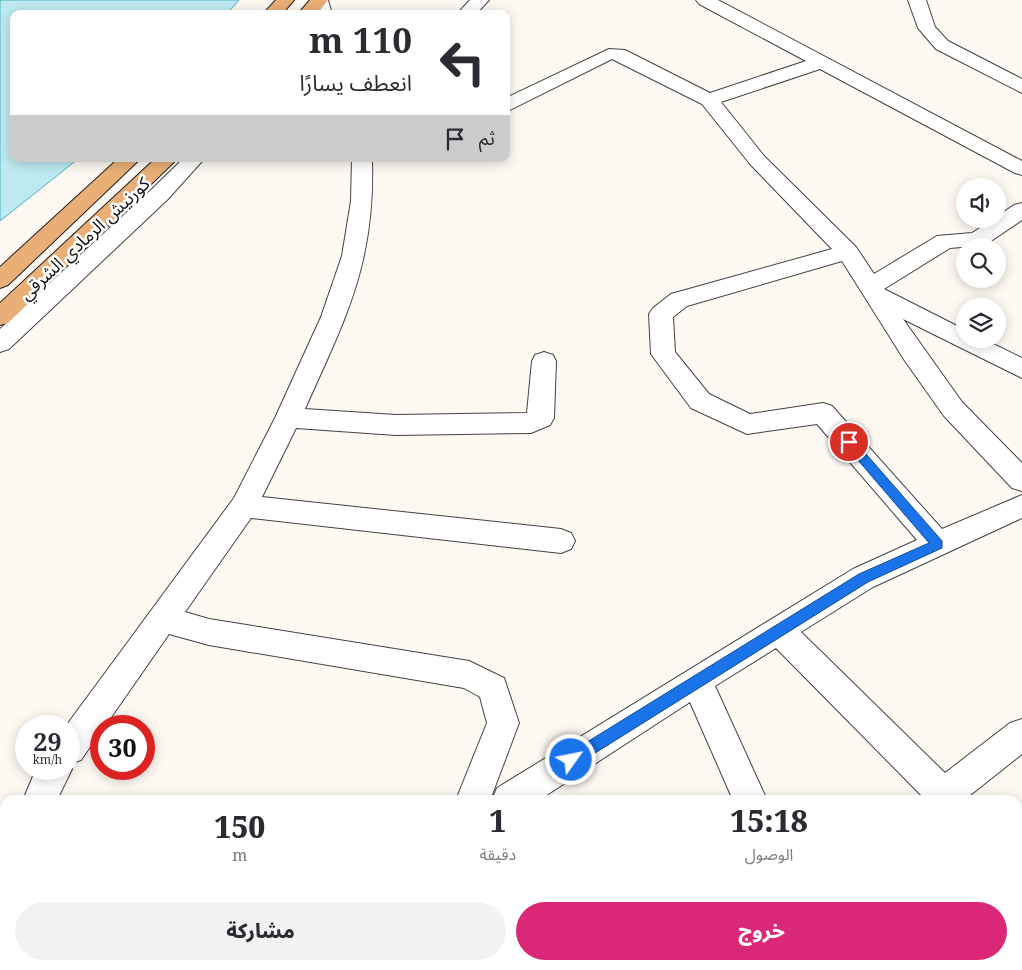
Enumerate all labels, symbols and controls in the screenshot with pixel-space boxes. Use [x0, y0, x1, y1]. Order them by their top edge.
text: 110 m [309, 16, 412, 63]
icon: left [430, 30, 495, 95]
text: انعطف يسارًا [299, 67, 412, 97]
icon: arrive [441, 125, 469, 153]
text: ثم [479, 125, 495, 151]
street label: كورنيش الرمادي الشرقي [14, 171, 156, 306]
map controls [956, 178, 1006, 348]
button: sound [956, 178, 1006, 228]
button: search [956, 238, 1006, 288]
button: layers [956, 298, 1006, 348]
pin [828, 421, 870, 463]
icon: arrive [835, 428, 863, 456]
speed limit sign: 30 [90, 715, 155, 780]
text: 29 [33, 724, 62, 758]
position arrow [544, 733, 596, 785]
text: km/h [33, 751, 62, 768]
text: 1 [489, 800, 506, 841]
text: 15:18 [730, 800, 808, 841]
text: 150 [214, 806, 265, 847]
text: دقيقة [480, 843, 516, 865]
text: الوصول [745, 843, 793, 865]
text: m [232, 844, 247, 866]
button: مشاركة [15, 902, 506, 960]
button: خروج [516, 902, 1007, 960]

